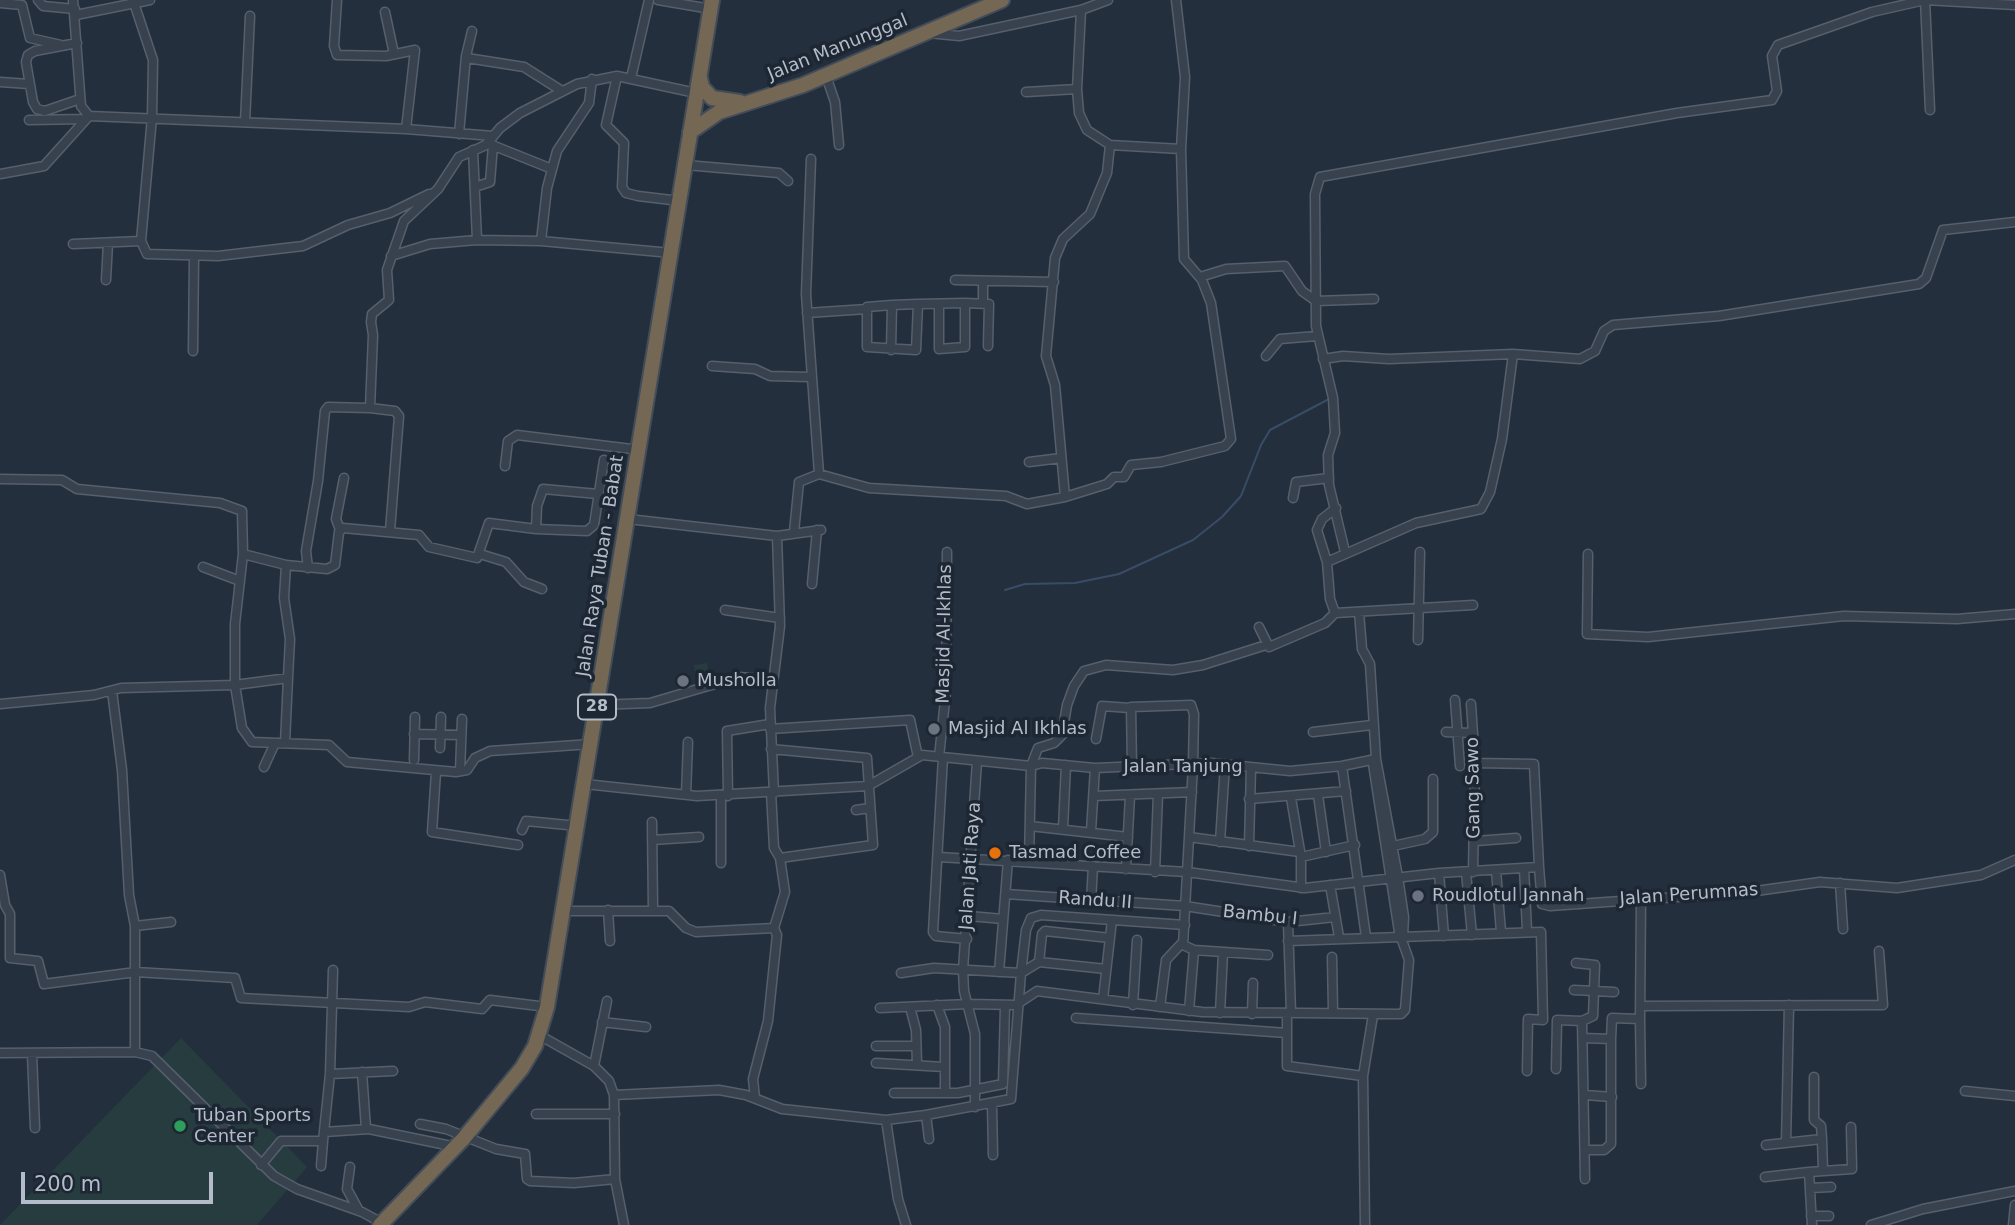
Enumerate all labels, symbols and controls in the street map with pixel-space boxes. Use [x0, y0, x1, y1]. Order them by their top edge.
street label: Jalan Manunggal [765, 10, 911, 86]
street label: Jalan Raya Tuban - Babat [573, 453, 629, 679]
street label: Masjid Al-Ikhlas [933, 564, 957, 704]
place label: Musholla [697, 670, 777, 692]
marker: Musholla [675, 673, 691, 689]
road number: 28 [578, 694, 616, 720]
place label: Masjid Al Ikhlas [948, 718, 1087, 740]
marker: Masjid Al Ikhlas [926, 721, 942, 737]
street label: Gang Sawo [1462, 737, 1486, 839]
street label: Jalan Tanjung [1123, 756, 1243, 778]
street label: Jalan Jati Raya [956, 801, 986, 931]
place label: Tasmad Coffee [1009, 842, 1141, 864]
marker: Tasmad Coffee [987, 845, 1003, 861]
street label: Jalan Perumnas [1619, 879, 1759, 911]
place label: Roudlotul Jannah [1432, 885, 1584, 907]
street label: Randu II [1057, 888, 1133, 914]
marker: Roudlotul Jannah [1410, 888, 1426, 904]
street label: Bambu I [1222, 901, 1298, 931]
place label: Tuban Sports Center [194, 1105, 311, 1148]
marker: Tuban Sports Center [172, 1118, 188, 1134]
scale bar [24, 1158, 217, 1202]
text: 200 m [34, 1172, 101, 1196]

